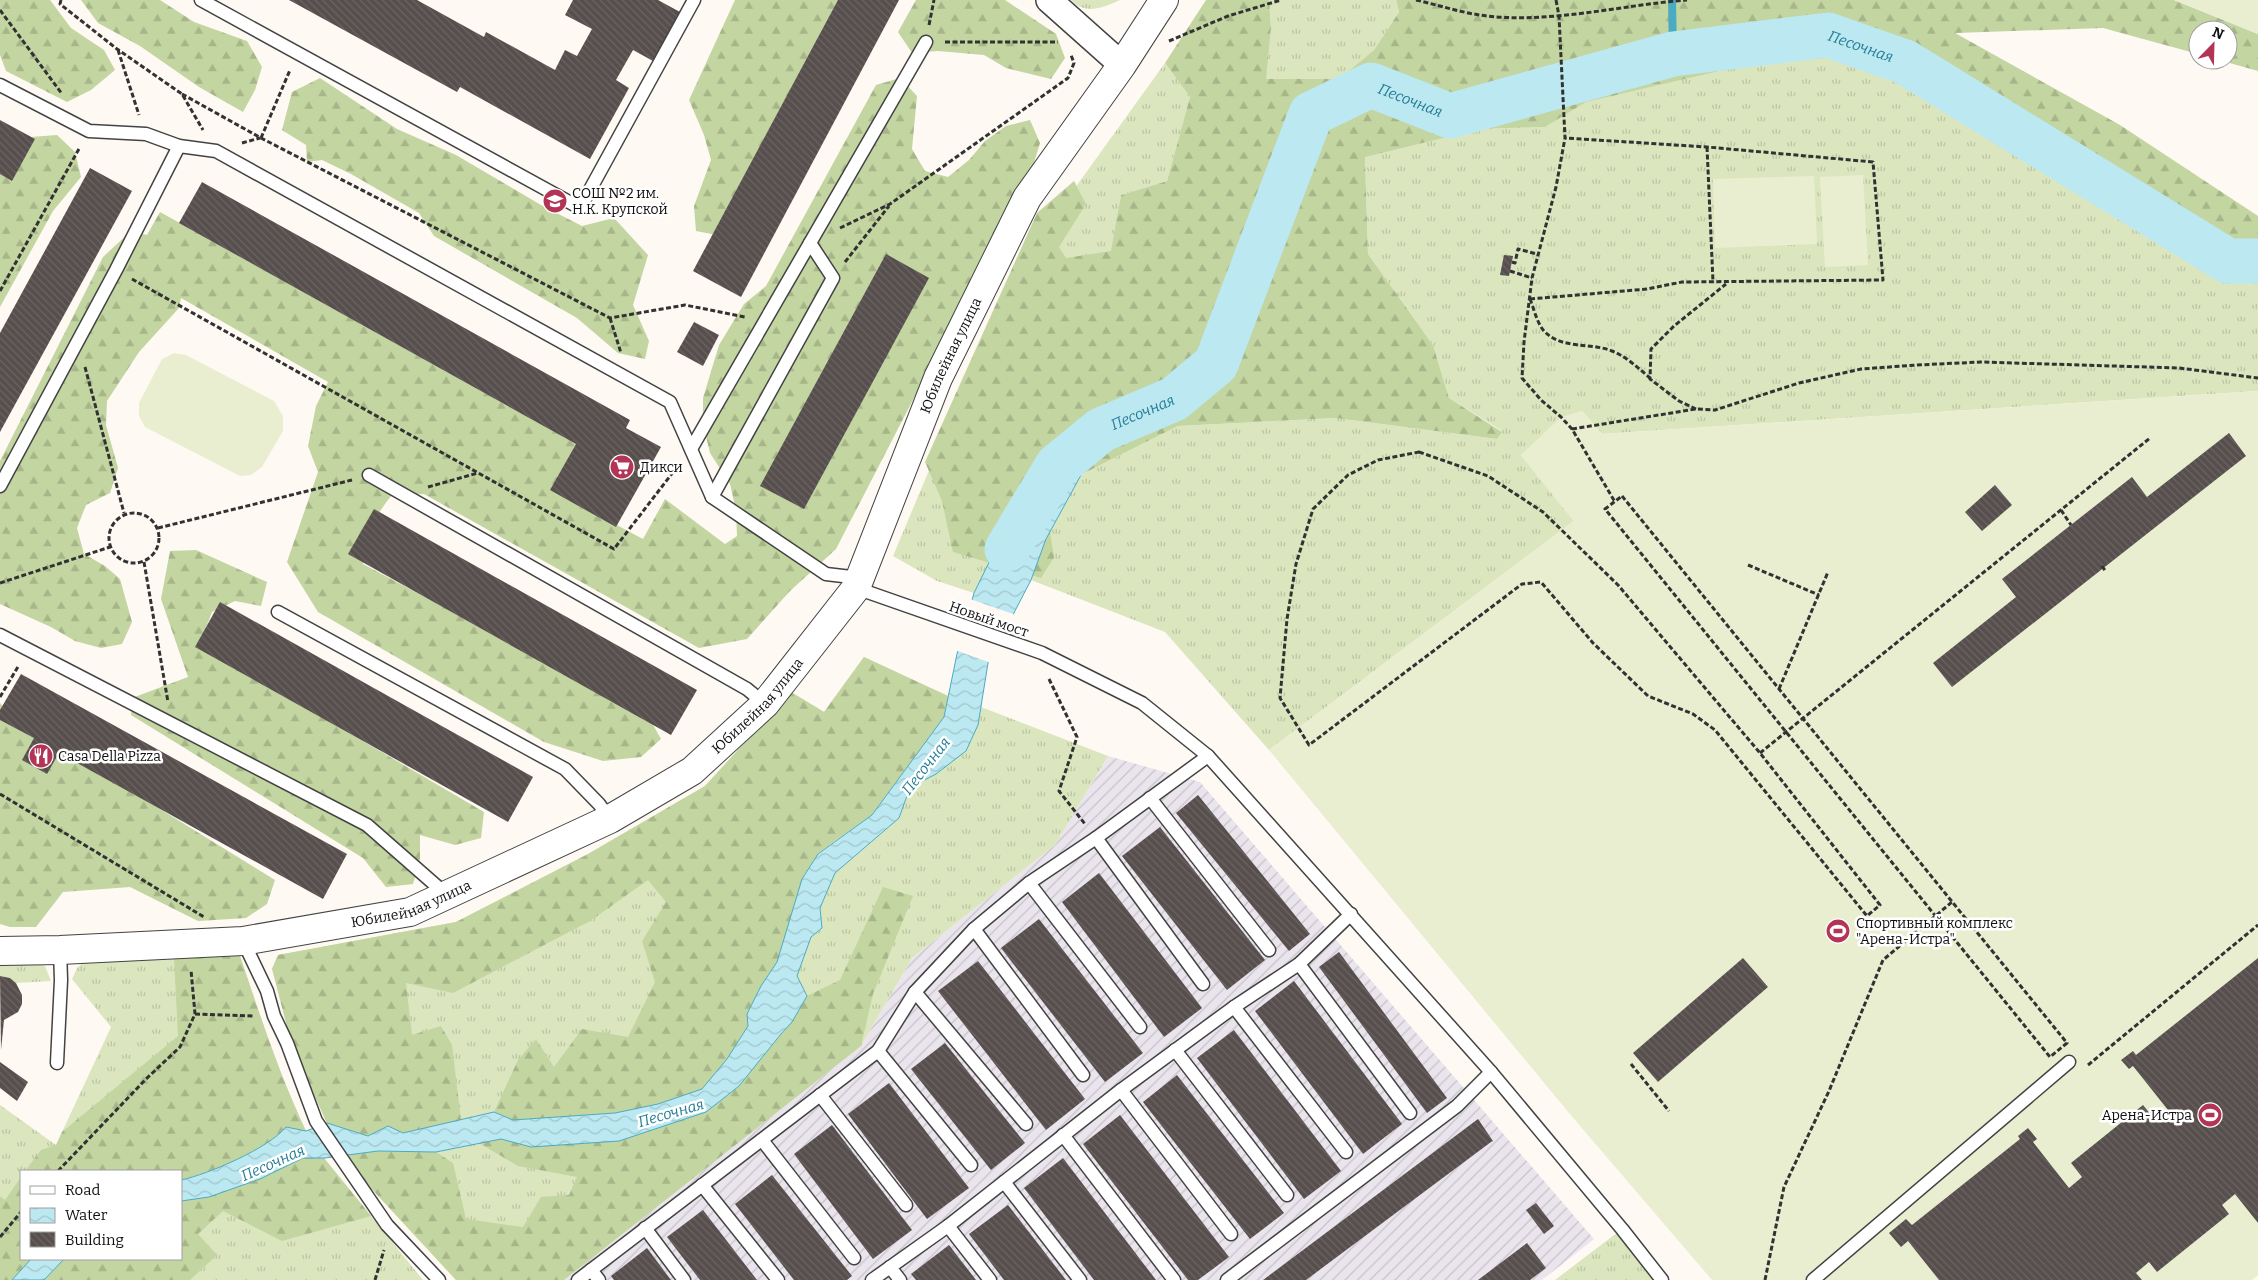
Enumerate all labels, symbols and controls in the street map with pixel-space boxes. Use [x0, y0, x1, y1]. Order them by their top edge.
north arrow [2188, 20, 2238, 70]
text: N [2210, 24, 2226, 44]
water label: Песочная [1826, 27, 1896, 66]
water label: Песочная [1375, 80, 1445, 121]
place label: СОШ №2 им. Н.К. Крупской [572, 185, 668, 218]
school or university icon: СОШ №2 им. Н.К. Крупской [542, 188, 568, 214]
street label: Юбилейная улица [917, 295, 986, 416]
water label: Песочная [1108, 391, 1177, 434]
supermarket icon: Дикси [609, 454, 635, 480]
place label: Дикси [640, 459, 683, 476]
street label: Новый мост [947, 598, 1031, 641]
street label: Юбилейная улица [708, 654, 807, 758]
water label: Песочная [898, 734, 954, 798]
restaurant icon: Casa Della Pizza [28, 743, 54, 769]
place label: Casa Della Pizza [58, 748, 161, 765]
street label: Юбилейная улица [350, 877, 474, 931]
place label: Спортивный комплекс "Арена-Истра" [1856, 915, 2013, 948]
sports icon: Спортивный комплекс "Арена-Истра" [1825, 918, 1851, 944]
water label: Песочная [636, 1095, 706, 1131]
sports icon: Арена-Истра [2197, 1102, 2223, 1128]
place label: Арена-Истра [2102, 1107, 2192, 1124]
water label: Песочная [238, 1141, 308, 1185]
legend [20, 1170, 182, 1260]
text: Road [65, 1181, 100, 1199]
text: Water [65, 1206, 108, 1224]
text: Building [65, 1231, 124, 1249]

